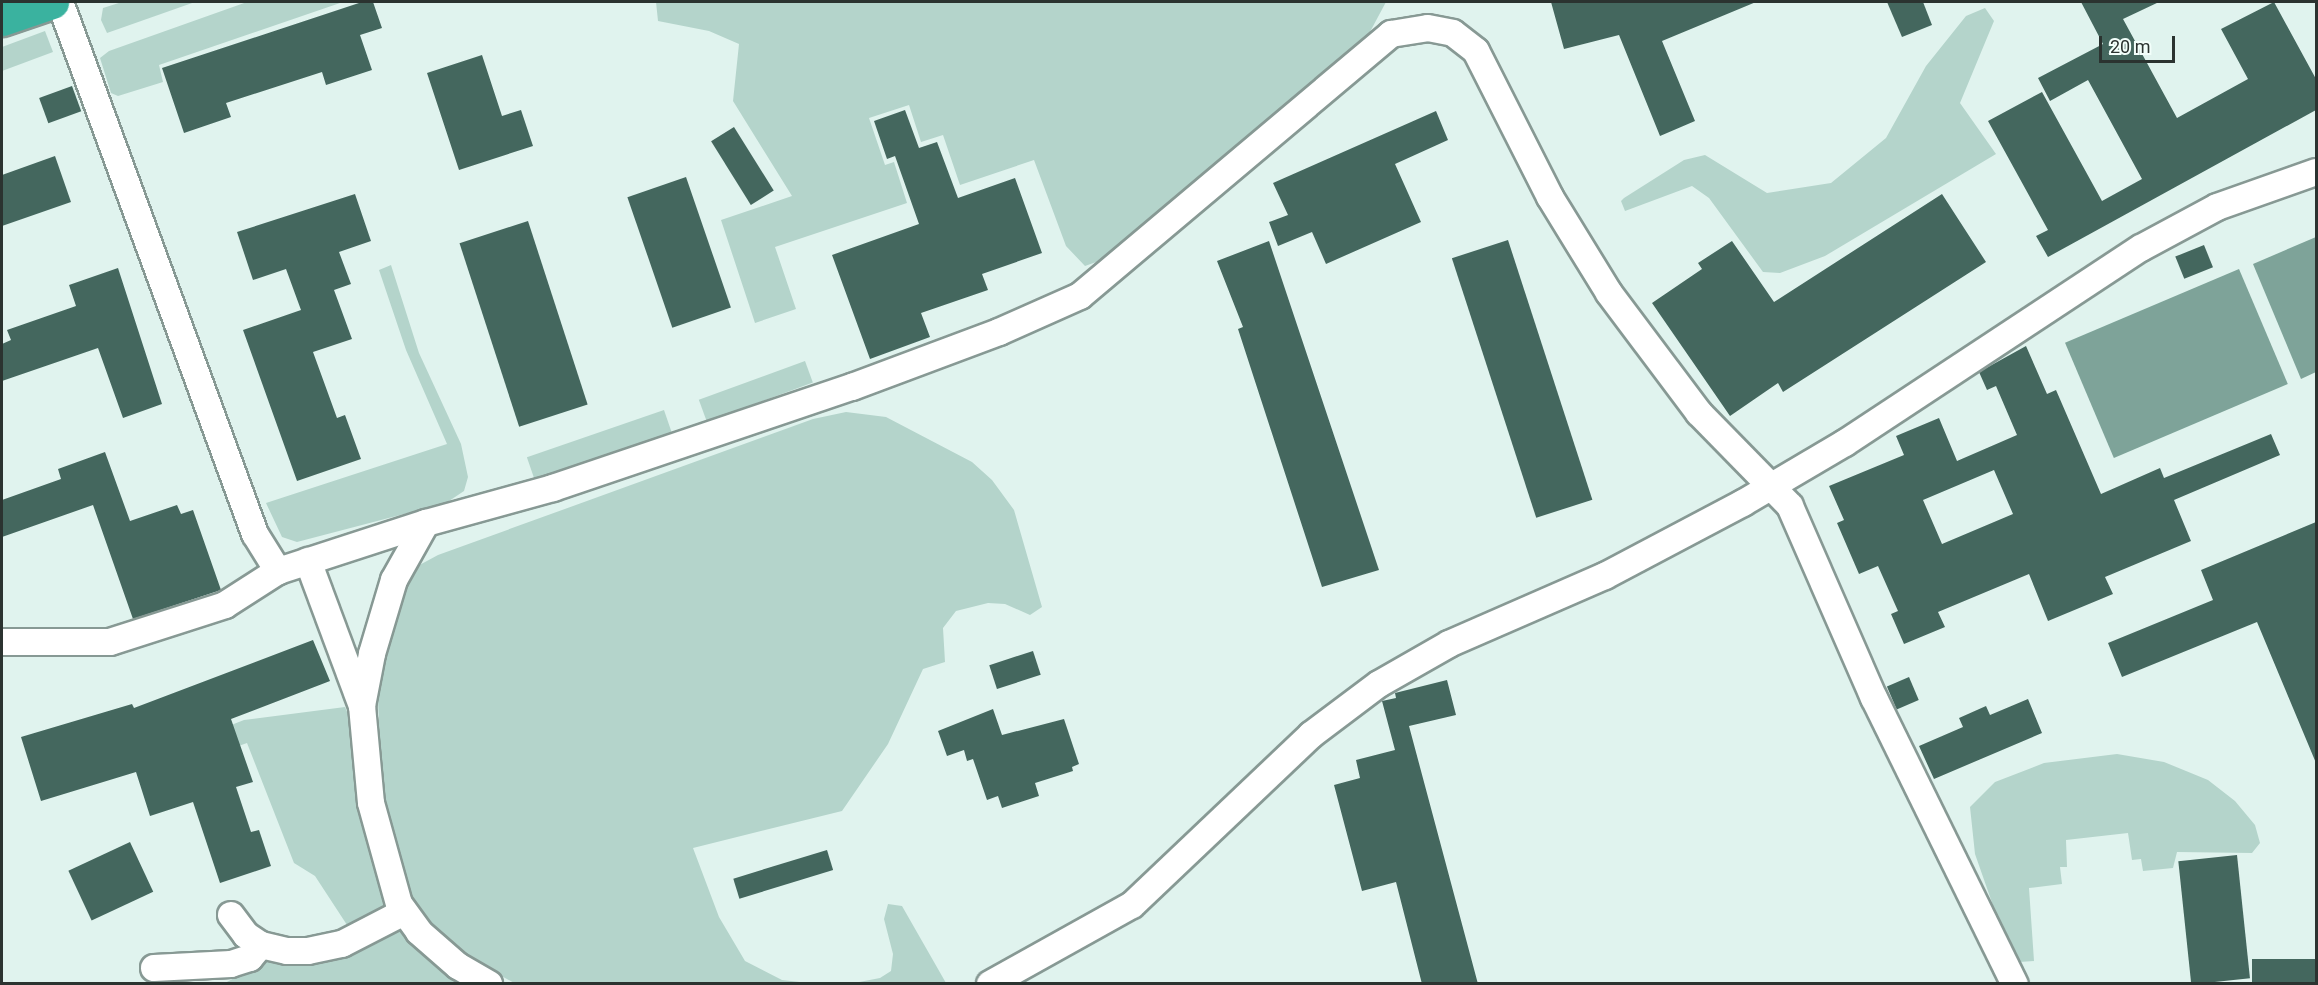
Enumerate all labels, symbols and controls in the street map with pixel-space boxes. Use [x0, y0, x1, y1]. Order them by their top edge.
scale bar [2102, 24, 2178, 62]
text: 20 m [2110, 36, 2150, 57]

